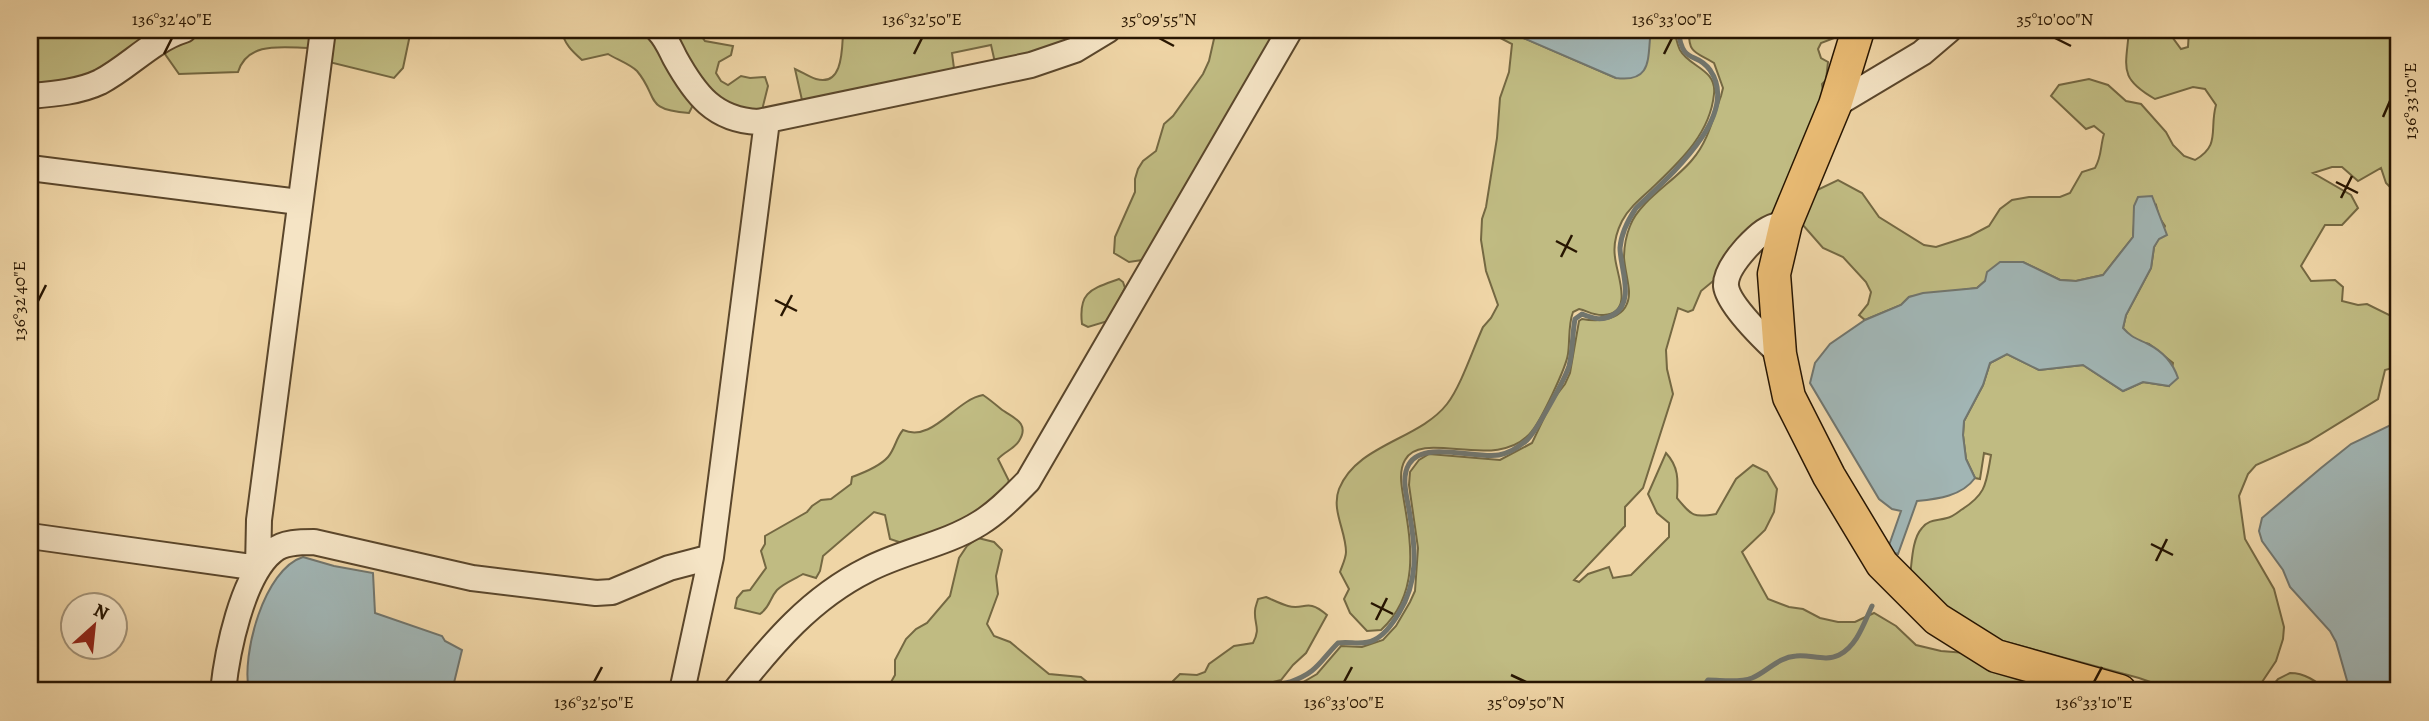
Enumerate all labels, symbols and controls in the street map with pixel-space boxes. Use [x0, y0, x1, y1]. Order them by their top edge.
text: 136°32'40"E [132, 7, 212, 31]
text: 136°32'50"E [882, 7, 962, 31]
text: 35°09'55"N [1121, 7, 1197, 31]
text: 136°33'00"E [1632, 7, 1712, 31]
text: 35°10'00"N [2016, 7, 2094, 31]
text: 136°33'10"E [2398, 62, 2422, 140]
text: 136°32'40"E [7, 261, 31, 341]
north arrow [60, 592, 130, 662]
text: N [89, 597, 113, 627]
text: 136°32'50"E [554, 690, 634, 714]
text: 136°33'00"E [1304, 690, 1384, 714]
text: 35°09'50"N [1487, 690, 1565, 714]
text: 136°33'10"E [2055, 690, 2133, 714]

